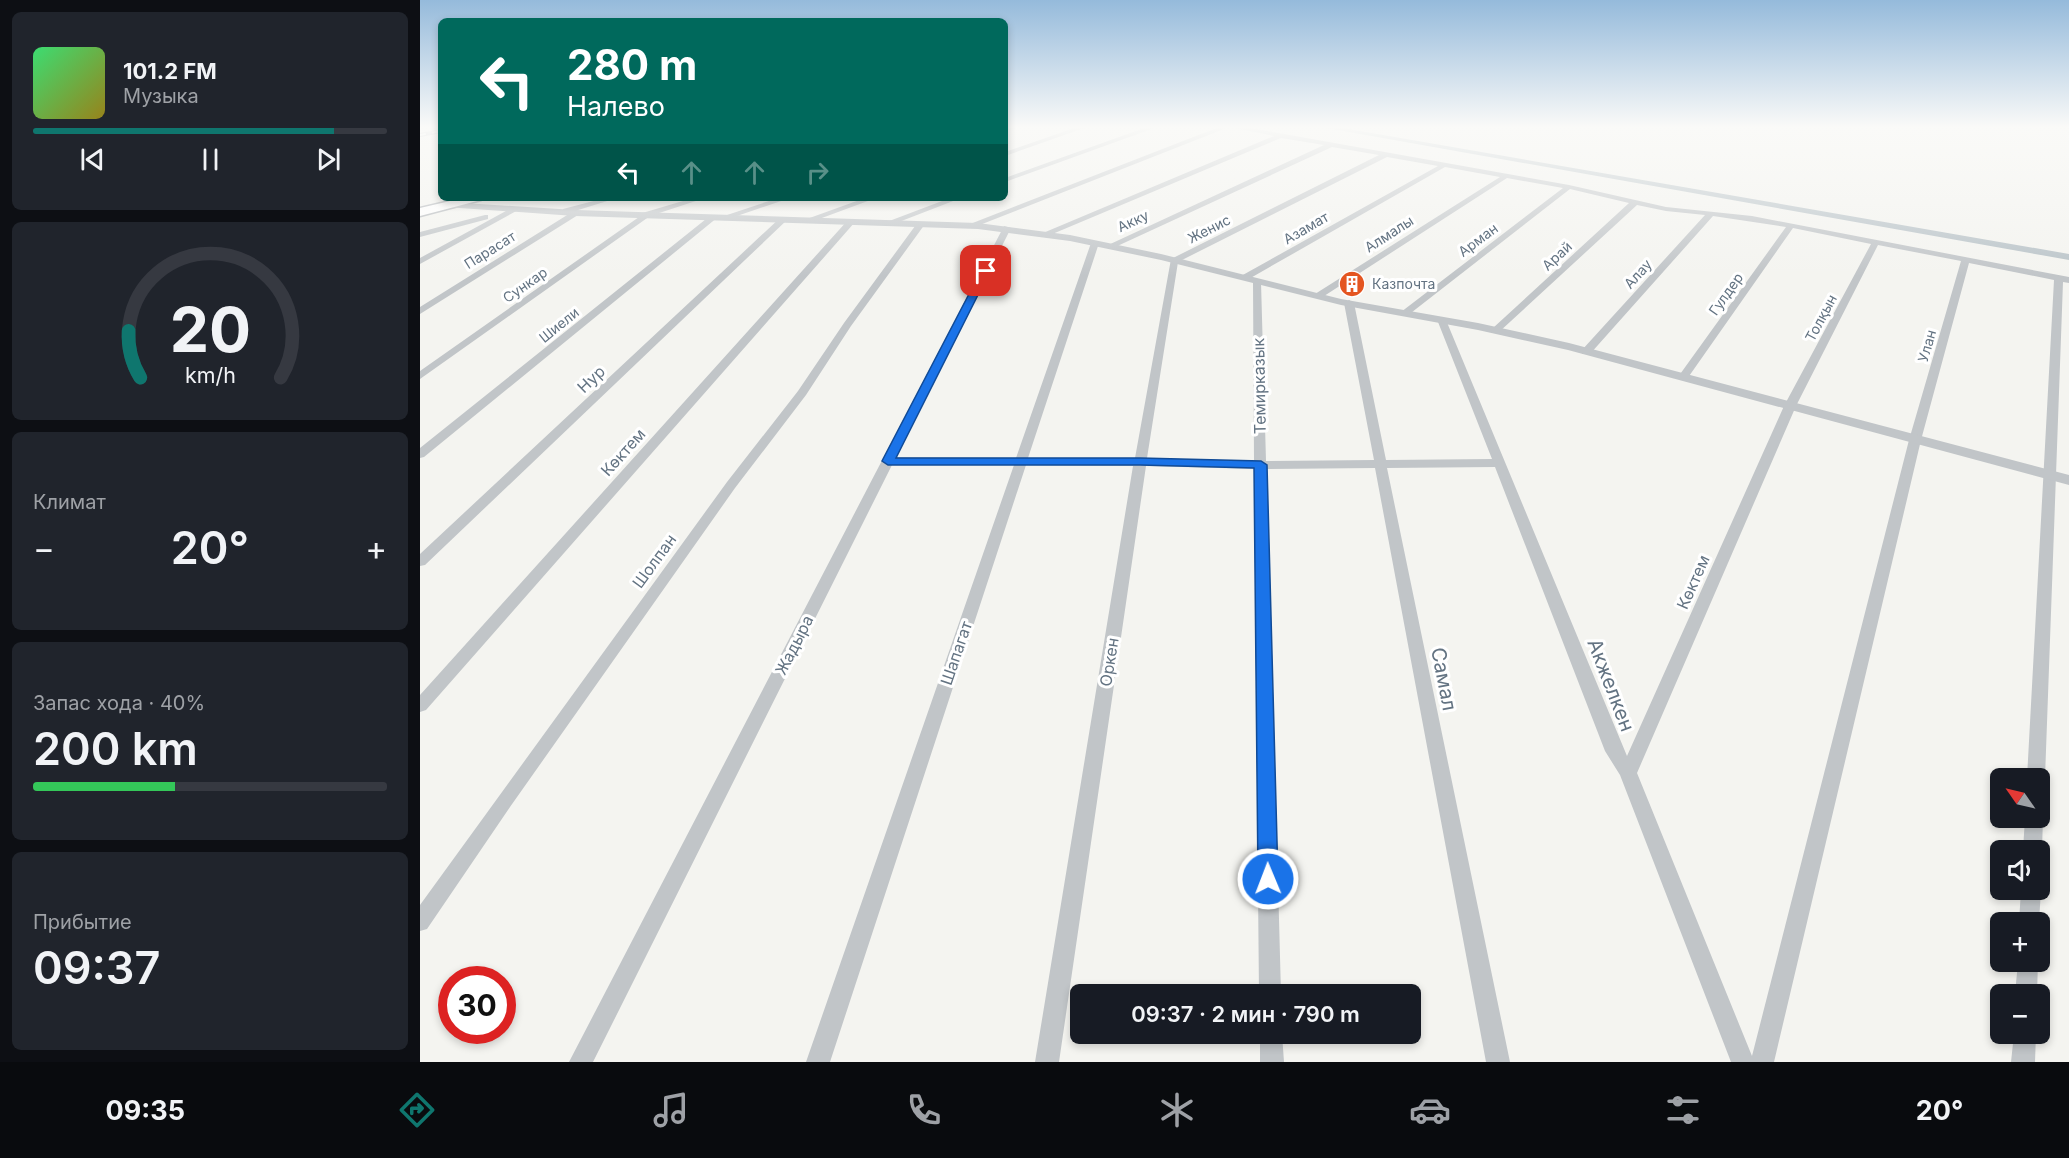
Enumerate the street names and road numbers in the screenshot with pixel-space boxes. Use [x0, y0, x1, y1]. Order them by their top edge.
street label: Акку [1114, 206, 1151, 235]
street label: Азамат [1280, 208, 1332, 247]
street label: Женис [1185, 211, 1233, 247]
street label: Алмалы [1361, 212, 1416, 256]
street label: Арман [1455, 219, 1501, 260]
street label: Парасат [461, 227, 519, 272]
street label: Арай [1538, 238, 1575, 274]
street label: Алау [1620, 256, 1655, 292]
street label: Сункар [499, 263, 550, 306]
street label: Гулдер [1705, 269, 1746, 318]
street label: Толқын [1801, 291, 1840, 344]
street label: Шиели [535, 303, 582, 346]
street label: Улан [1914, 328, 1939, 364]
street label: Темирказык [1248, 338, 1270, 434]
street label: Нур [573, 361, 609, 397]
street label: Көктем [596, 424, 650, 480]
street label: Шолпан [628, 530, 680, 592]
street label: Көктем [1672, 552, 1714, 612]
street label: Жадыра [771, 612, 817, 678]
street label: Шапагат [936, 618, 976, 688]
street label: Акжелкен [1582, 635, 1640, 735]
street label: Оркен [1095, 636, 1123, 688]
street label: Самал [1426, 645, 1462, 713]

